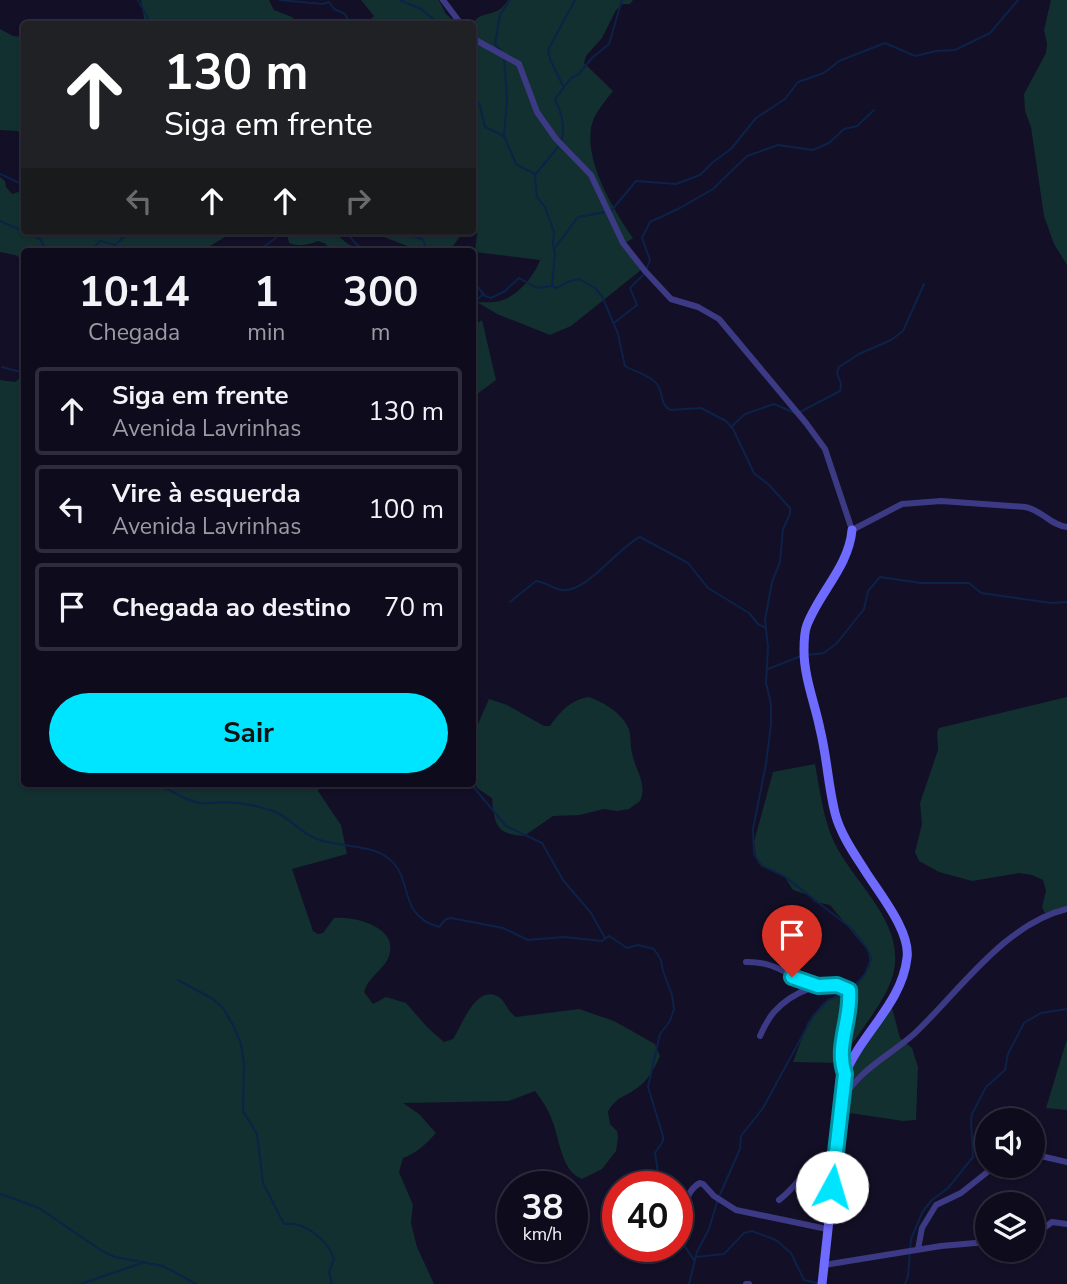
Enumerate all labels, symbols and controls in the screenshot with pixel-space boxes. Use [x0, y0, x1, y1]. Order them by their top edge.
text: 130 m [164, 39, 308, 106]
icon: ahead [49, 49, 140, 140]
text: Siga em frente [164, 103, 373, 146]
icon: left [120, 182, 158, 220]
icon: ahead [193, 182, 231, 220]
icon: ahead [266, 182, 304, 220]
icon: right [339, 182, 377, 220]
text: 10:14 [79, 264, 190, 321]
text: 1 [254, 264, 279, 321]
text: 300 [343, 264, 418, 321]
text: Chegada [88, 317, 180, 348]
text: min [247, 317, 285, 348]
text: m [371, 317, 391, 348]
text: Siga em frente [112, 378, 289, 413]
icon: ahead [53, 392, 91, 430]
text: 130 m [368, 394, 444, 429]
text: Avenida Lavrinhas [112, 413, 301, 444]
text: Vire à esquerda [112, 476, 301, 511]
icon: left [53, 490, 91, 528]
text: 100 m [368, 492, 444, 527]
text: Avenida Lavrinhas [112, 511, 301, 542]
icon: arrive [53, 588, 91, 626]
text: Chegada ao destino [112, 590, 351, 625]
text: 70 m [384, 590, 444, 625]
button: Sair [49, 693, 448, 773]
pin [762, 905, 822, 977]
icon: arrive [773, 916, 811, 954]
map controls [975, 1108, 1045, 1262]
button: sound [975, 1108, 1045, 1178]
position arrow [795, 1150, 869, 1224]
speed limit sign: 40 [602, 1171, 693, 1262]
text: 38 [521, 1184, 564, 1231]
button: layers [975, 1192, 1045, 1262]
text: km/h [523, 1222, 562, 1246]

